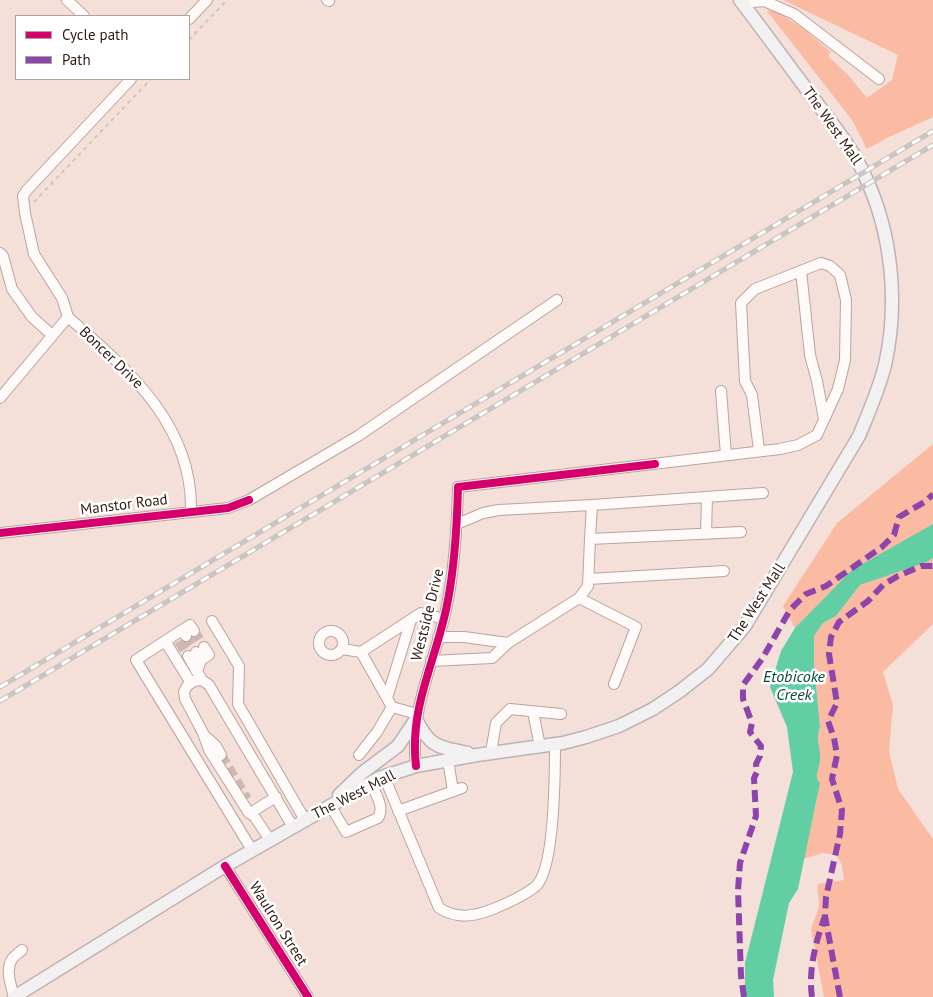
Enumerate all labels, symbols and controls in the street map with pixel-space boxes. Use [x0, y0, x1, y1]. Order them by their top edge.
legend [15, 15, 190, 80]
text: Cycle path [62, 25, 128, 44]
text: Path [62, 50, 91, 69]
street label: The West Mall [799, 84, 865, 168]
street label: Boncer Drive [75, 323, 147, 393]
street label: Manstor Road [79, 491, 169, 519]
street label: The West Mall [725, 560, 789, 646]
street label: Westside Drive [408, 567, 448, 663]
water label: Etobicoke Creek [763, 667, 825, 705]
street label: The West Mall [309, 766, 399, 824]
street label: Waulron Street [245, 879, 311, 969]

